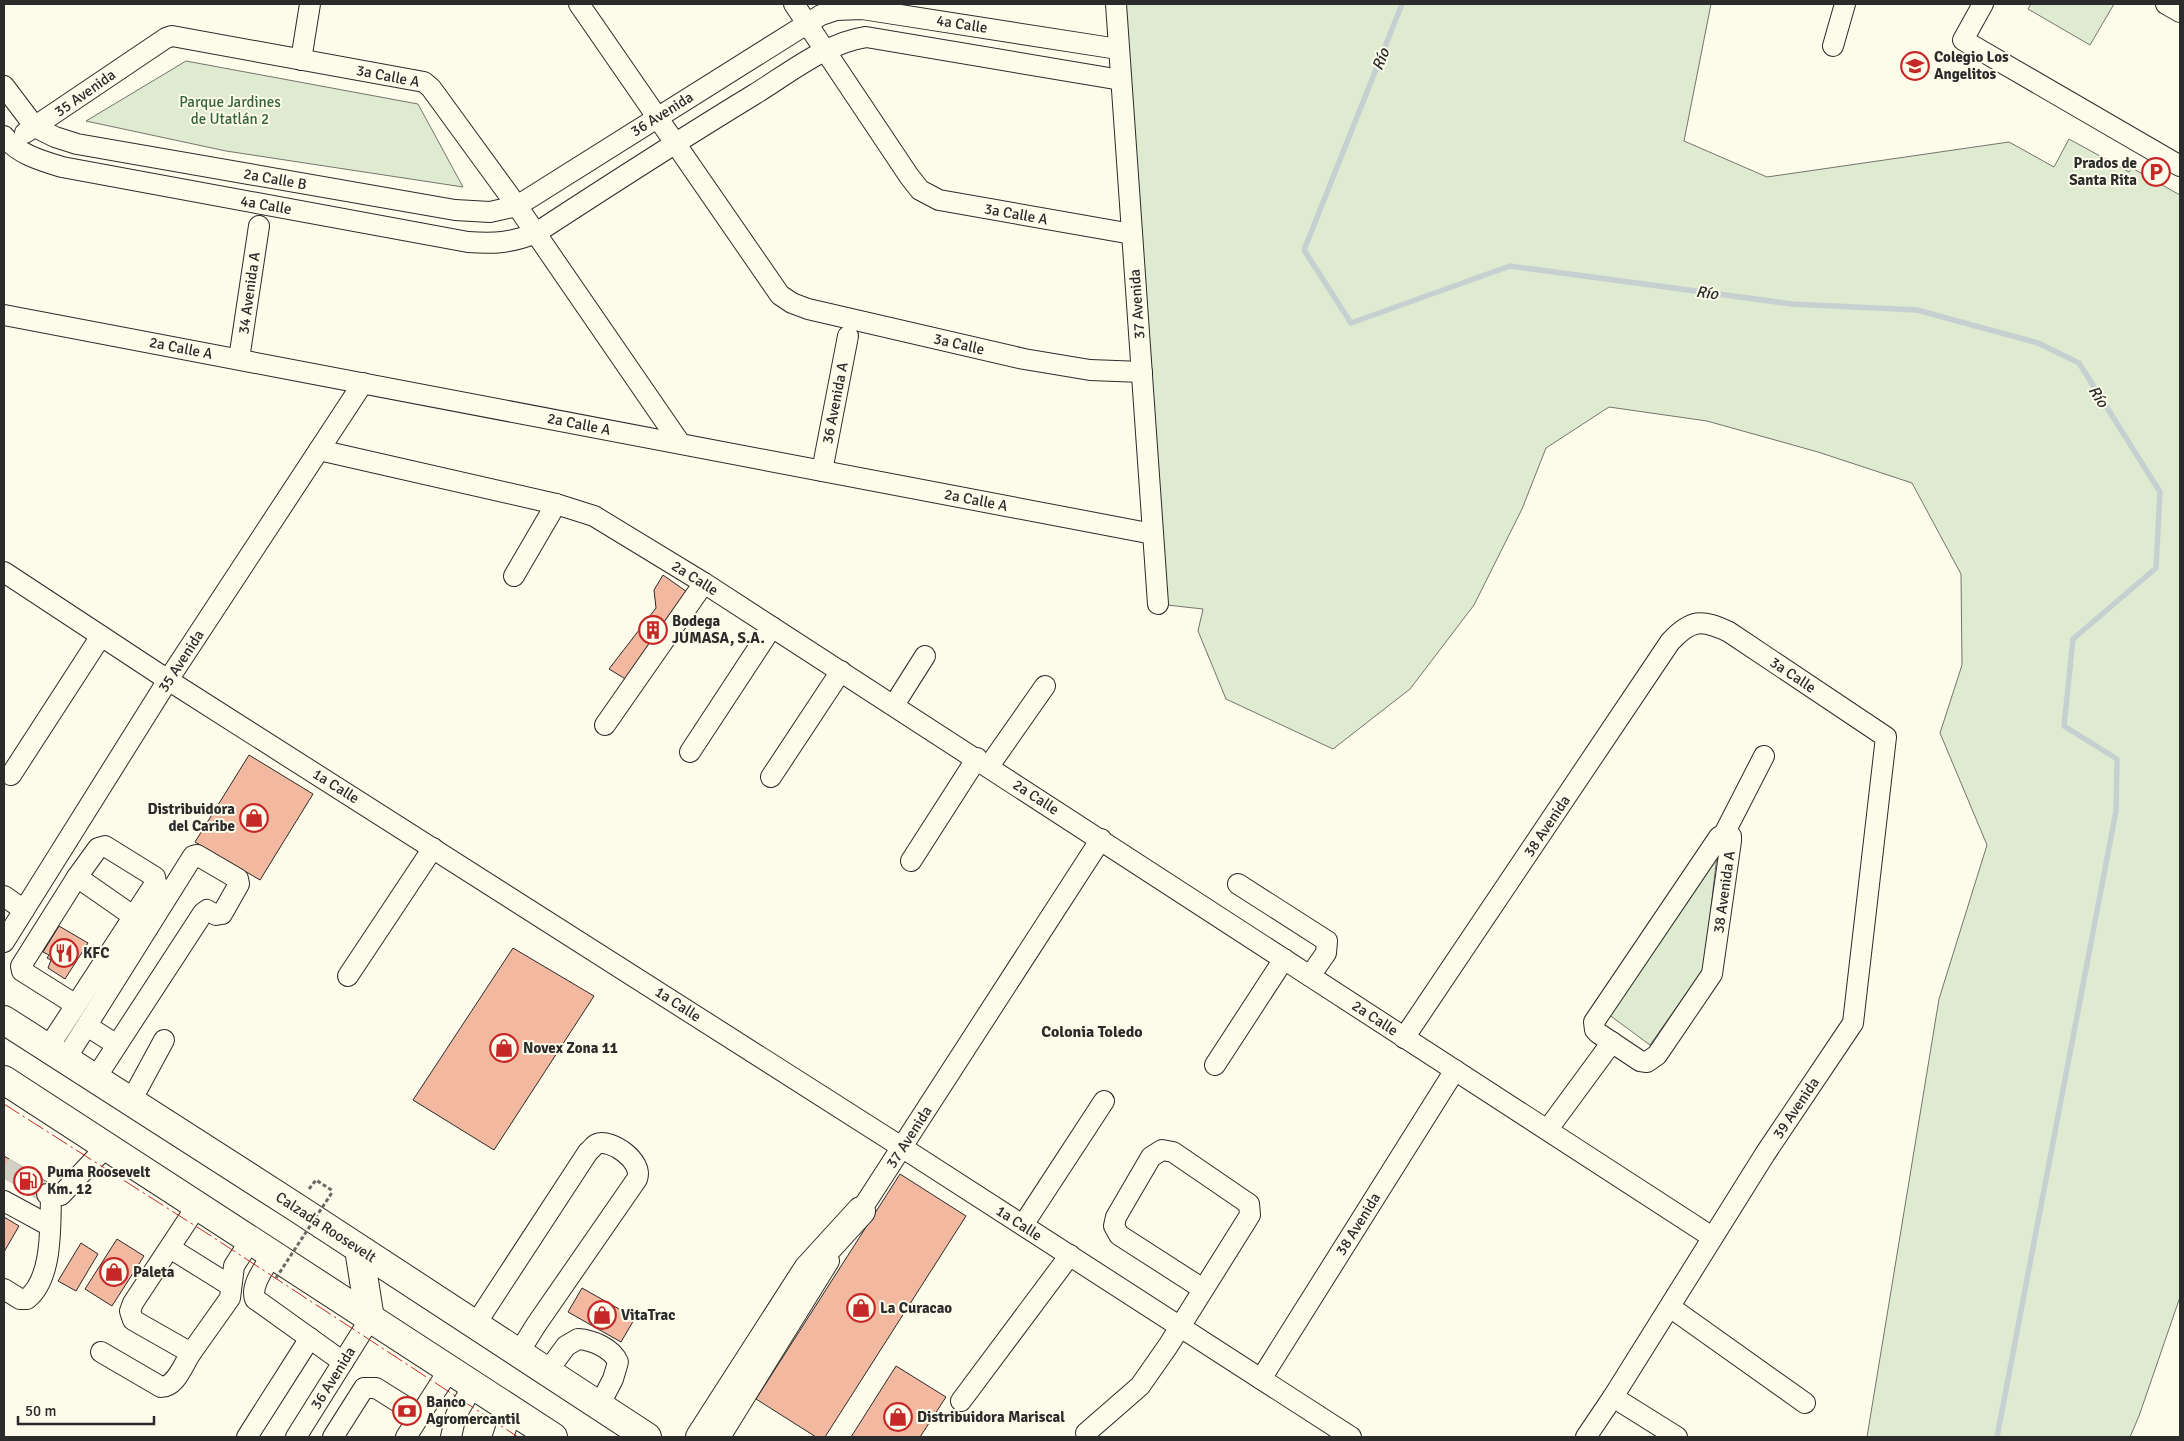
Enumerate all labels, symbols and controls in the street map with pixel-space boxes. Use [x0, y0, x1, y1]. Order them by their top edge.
street label: 4a Calle [935, 11, 989, 37]
water label: Río [1367, 45, 1395, 73]
place label: Colegio Los Angelitos [1934, 48, 2009, 83]
school or university icon: Colegio Los Angelitos [1900, 51, 1930, 81]
street label: 3a Calle A [355, 61, 421, 91]
street label: 35 Avenida [51, 65, 119, 121]
street label: 36 Avenida [627, 88, 697, 140]
park label: Parque Jardines de Utatlán 2 [179, 93, 281, 128]
place label: Prados de Santa Rita [2069, 154, 2137, 189]
parking icon: Prados de Santa Rita [2141, 157, 2171, 187]
street label: 2a Calle B [242, 165, 308, 193]
street label: 4a Calle [239, 192, 293, 218]
street label: 3a Calle A [983, 200, 1049, 228]
street label: 34 Avenida A [234, 251, 264, 335]
street label: 37 Avenida [1126, 268, 1148, 340]
water label: Río [1694, 282, 1720, 305]
street label: 3a Calle [932, 329, 986, 359]
street label: 2a Calle A [148, 333, 214, 363]
street label: 36 Avenida A [818, 361, 852, 445]
water label: Río [2084, 382, 2113, 412]
street label: 2a Calle A [546, 409, 612, 439]
street label: 2a Calle A [943, 485, 1009, 515]
street label: 2a Calle [668, 557, 722, 599]
place label: Bodega JUMASA, S.A. [672, 612, 765, 647]
building icon: Bodega JUMASA, S.A. [638, 615, 668, 645]
street label: 35 Avenida [154, 627, 208, 695]
street label: 3a Calle [1767, 653, 1819, 697]
street label: 1a Calle [309, 765, 363, 807]
street label: 2a Calle [1009, 775, 1063, 819]
street label: 38 Avenida [1520, 792, 1574, 860]
place label: Distribuidora del Caribe [147, 800, 235, 835]
shop icon: Distribuidora del Caribe [239, 803, 269, 833]
street label: 38 Avenida A [1709, 850, 1739, 934]
restaurant icon: KFC [49, 938, 79, 968]
place label: KFC [83, 944, 109, 962]
street label: 1a Calle [651, 982, 705, 1026]
street label: 2a Calle [1348, 996, 1402, 1040]
district label: Colonia Toledo [1041, 1022, 1143, 1042]
shop icon: Novex Zona 11 [489, 1033, 519, 1063]
place label: Novex Zona 11 [523, 1039, 618, 1057]
street label: 39 Avenida [1769, 1074, 1823, 1142]
street label: 37 Avenida [882, 1103, 936, 1171]
place label: Puma Roosevelt Km. 12 [47, 1163, 151, 1198]
fuel station icon: Puma Roosevelt Km. 12 [13, 1166, 43, 1196]
street label: Calzada Roosevelt [272, 1188, 380, 1266]
street label: 38 Avenida [1332, 1189, 1384, 1259]
street label: 1a Calle [992, 1201, 1046, 1245]
shop icon: Paleta [99, 1257, 129, 1287]
place label: Paleta [133, 1263, 175, 1281]
shop icon: La Curacao [846, 1293, 876, 1323]
place label: La Curacao [880, 1299, 952, 1317]
shop icon: VitaTrac [587, 1300, 617, 1330]
place label: VitaTrac [621, 1306, 675, 1324]
street label: 36 Avenida [307, 1343, 359, 1413]
place label: Banco Agromercantil [426, 1393, 520, 1428]
scale bar [18, 1394, 154, 1426]
bank icon: Banco Agromercantil [392, 1396, 422, 1426]
text: 50 m [25, 1402, 56, 1420]
shop icon: Distribuidora Mariscal [883, 1402, 913, 1432]
place label: Distribuidora Mariscal [917, 1408, 1065, 1426]

